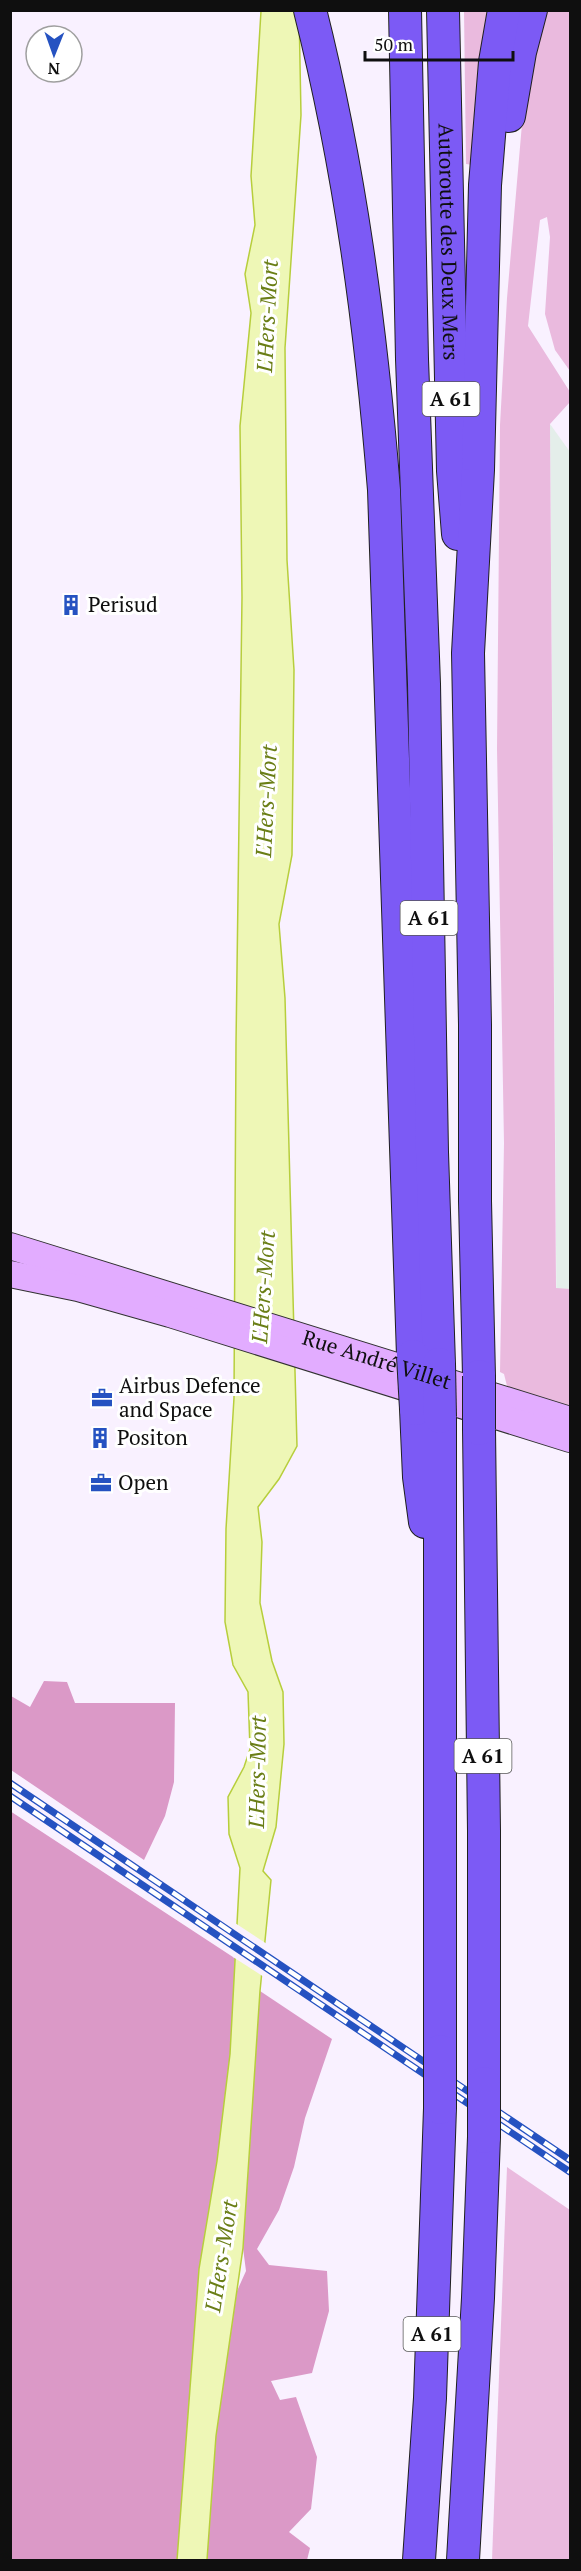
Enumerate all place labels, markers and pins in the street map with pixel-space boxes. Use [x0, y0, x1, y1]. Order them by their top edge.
place label: Perisud [88, 590, 158, 618]
building icon: Perisud [59, 593, 83, 617]
place label: Airbus Defence and Space [119, 1371, 261, 1423]
office icon: Airbus Defence and Space [90, 1386, 114, 1410]
place label: Positon [117, 1423, 188, 1451]
building icon: Positon [88, 1426, 112, 1450]
place label: Open [118, 1468, 169, 1496]
office icon: Open [89, 1471, 113, 1495]

